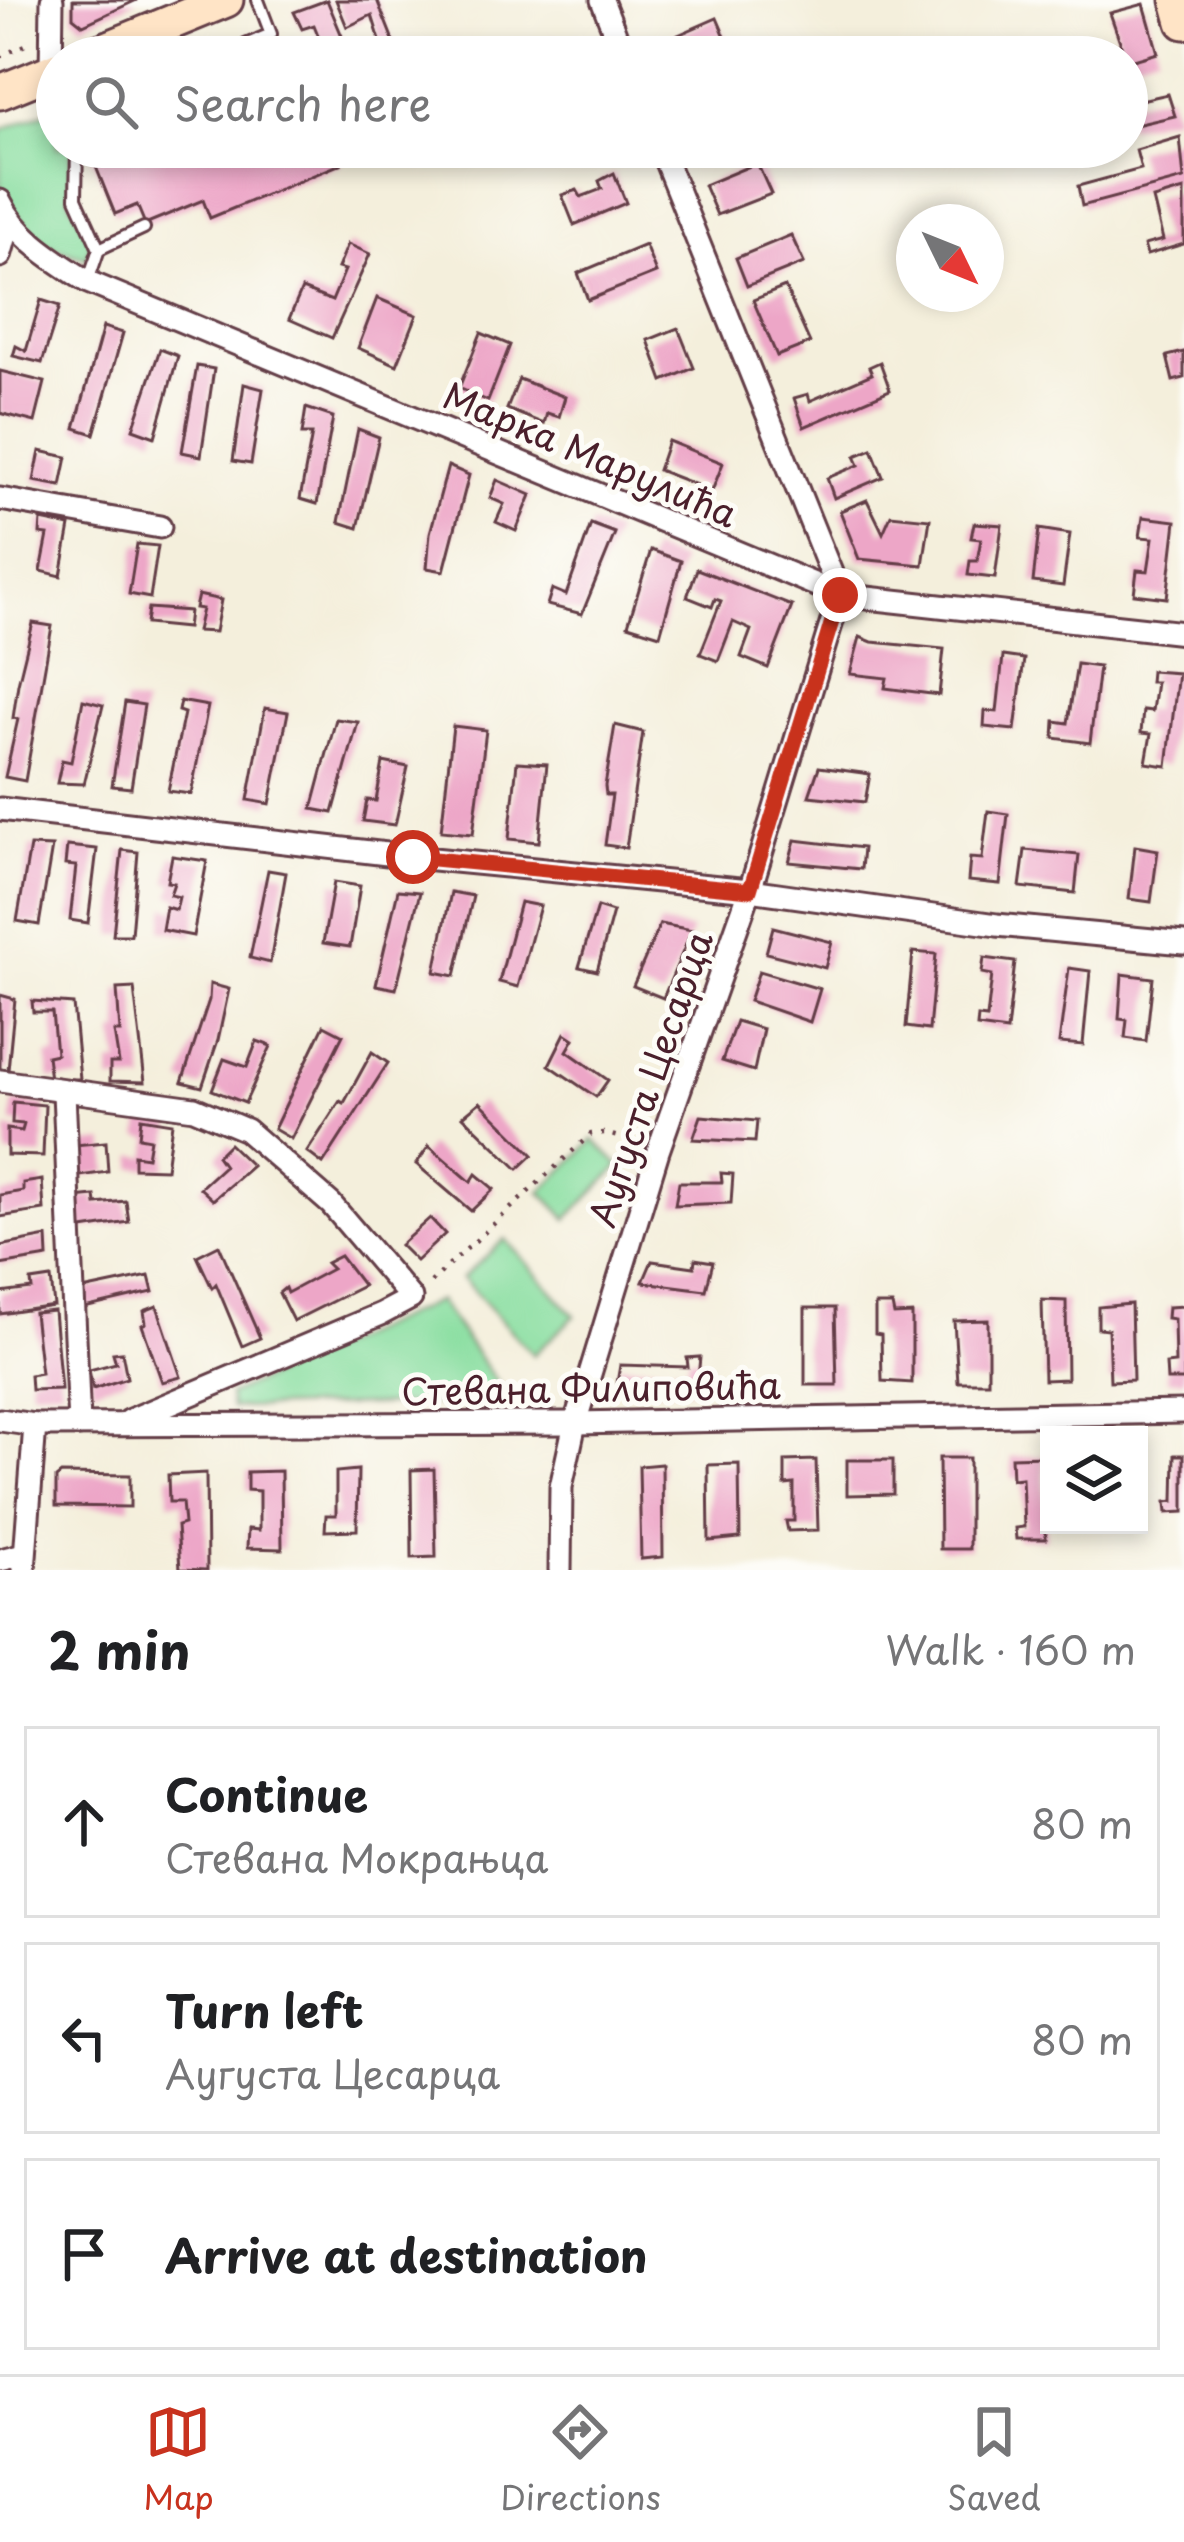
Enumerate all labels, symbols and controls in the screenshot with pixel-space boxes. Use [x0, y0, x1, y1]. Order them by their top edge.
search box [36, 36, 1148, 168]
text: Search here [174, 68, 431, 136]
icon: search [78, 69, 144, 135]
north arrow [896, 204, 1004, 312]
street label: Марка Марулића [436, 367, 746, 540]
route end [813, 568, 867, 622]
route start [386, 830, 440, 884]
street label: Аугуста Цесарца [573, 923, 725, 1233]
street label: Стевана Филиповића [401, 1357, 781, 1417]
map controls [1040, 1426, 1148, 1534]
button: layers [1040, 1426, 1148, 1534]
text: 2 min [48, 1610, 190, 1687]
text: Walk · 160 m [886, 1619, 1136, 1678]
text: Continue [165, 1759, 368, 1827]
icon: ahead [51, 1789, 117, 1855]
text: 80 m [1031, 1793, 1133, 1852]
text: Стевана Мокрањца [165, 1827, 548, 1886]
text: Turn left [165, 1975, 364, 2043]
icon: left [51, 2005, 117, 2071]
text: 80 m [1031, 2009, 1133, 2068]
text: Аугуста Цесарца [165, 2043, 500, 2102]
text: Arrive at destination [165, 2220, 648, 2288]
icon: arrive [51, 2221, 117, 2287]
tab: Map [143, 2399, 214, 2521]
tab: Directions [500, 2399, 661, 2521]
tab: Saved [947, 2399, 1041, 2521]

